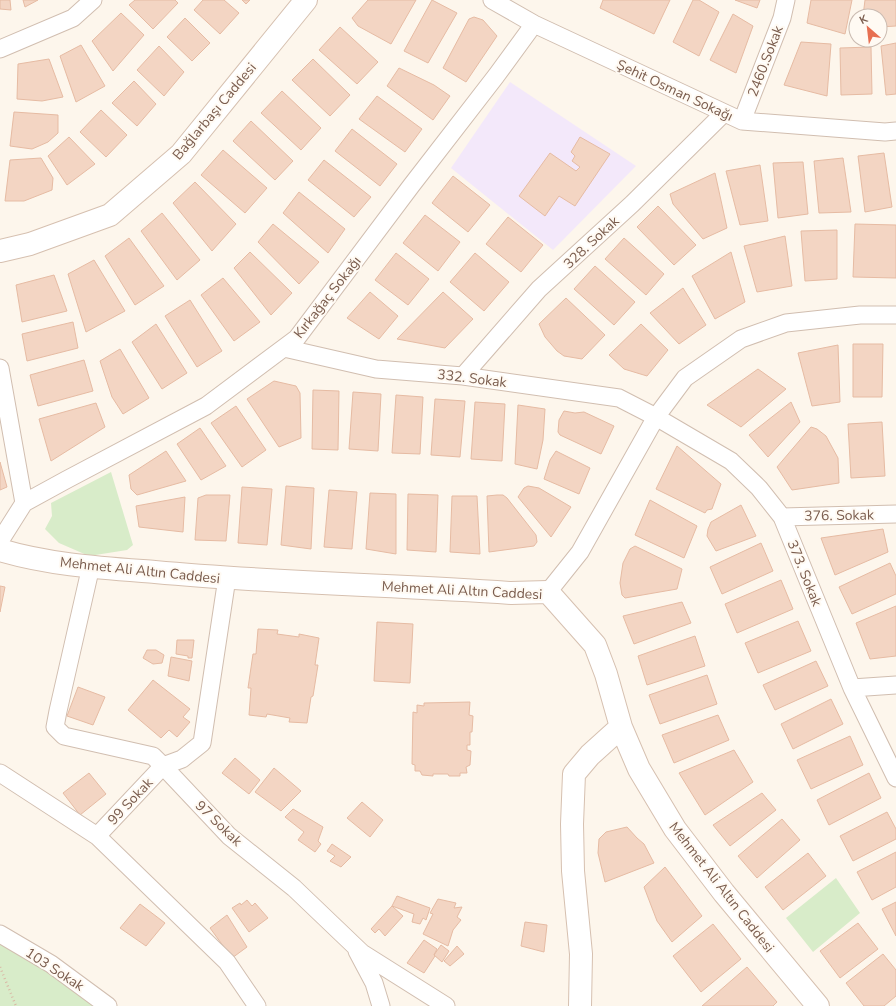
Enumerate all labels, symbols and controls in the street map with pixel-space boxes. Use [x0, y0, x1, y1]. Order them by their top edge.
north arrow [848, 8, 888, 48]
text: K [857, 11, 871, 28]
street label: 2460.Sokak [743, 22, 788, 99]
street label: Şehit Osman Sokağı [613, 55, 736, 126]
street label: Bağlarbaşı Caddesi [168, 59, 261, 164]
street label: 328. Sokak [559, 211, 624, 273]
street label: Kırkağaç Sokağı [289, 252, 365, 342]
street label: 332. Sokak [436, 365, 509, 392]
street label: 376. Sokak [804, 505, 875, 526]
street label: 373. Sokak [783, 537, 827, 610]
street label: Mehmet Ali Altın Caddesi [59, 553, 221, 588]
street label: Mehmet Ali Altın Caddesi [381, 577, 543, 604]
street label: 99 Sokak [104, 773, 158, 829]
street label: 97 Sokak [191, 796, 247, 851]
street label: Mehmet Ali Altın Caddesi [665, 818, 779, 957]
street label: 103 Sokak [22, 943, 89, 996]

